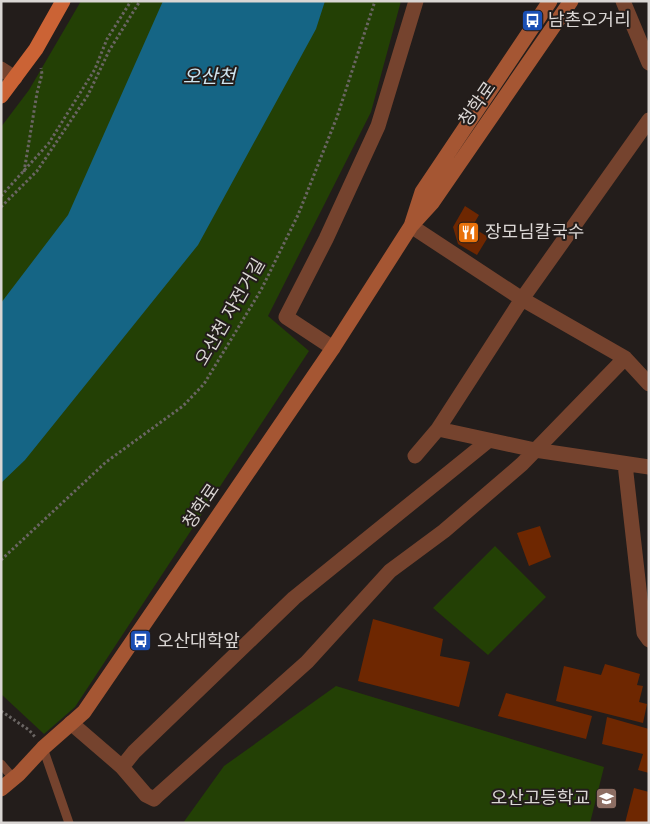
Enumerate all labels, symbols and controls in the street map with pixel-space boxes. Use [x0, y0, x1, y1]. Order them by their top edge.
bus stop icon: 남촌오거리 [520, 8, 544, 32]
place label: 남촌오거리 [548, 9, 631, 31]
water label: 오산천 [183, 65, 237, 88]
street label: 청학로 [454, 77, 500, 131]
restaurant icon: 장모님칼국수 [457, 220, 481, 244]
place label: 장모님칼국수 [485, 221, 584, 243]
street label: 오산천 자전거길 [190, 254, 270, 370]
street label: 청학로 [178, 479, 224, 533]
bus stop icon: 오산대학앞 [129, 629, 153, 653]
place label: 오산대학앞 [157, 630, 240, 652]
school or university icon: 오산고등학교 [594, 786, 618, 810]
place label: 오산고등학교 [491, 787, 590, 809]

